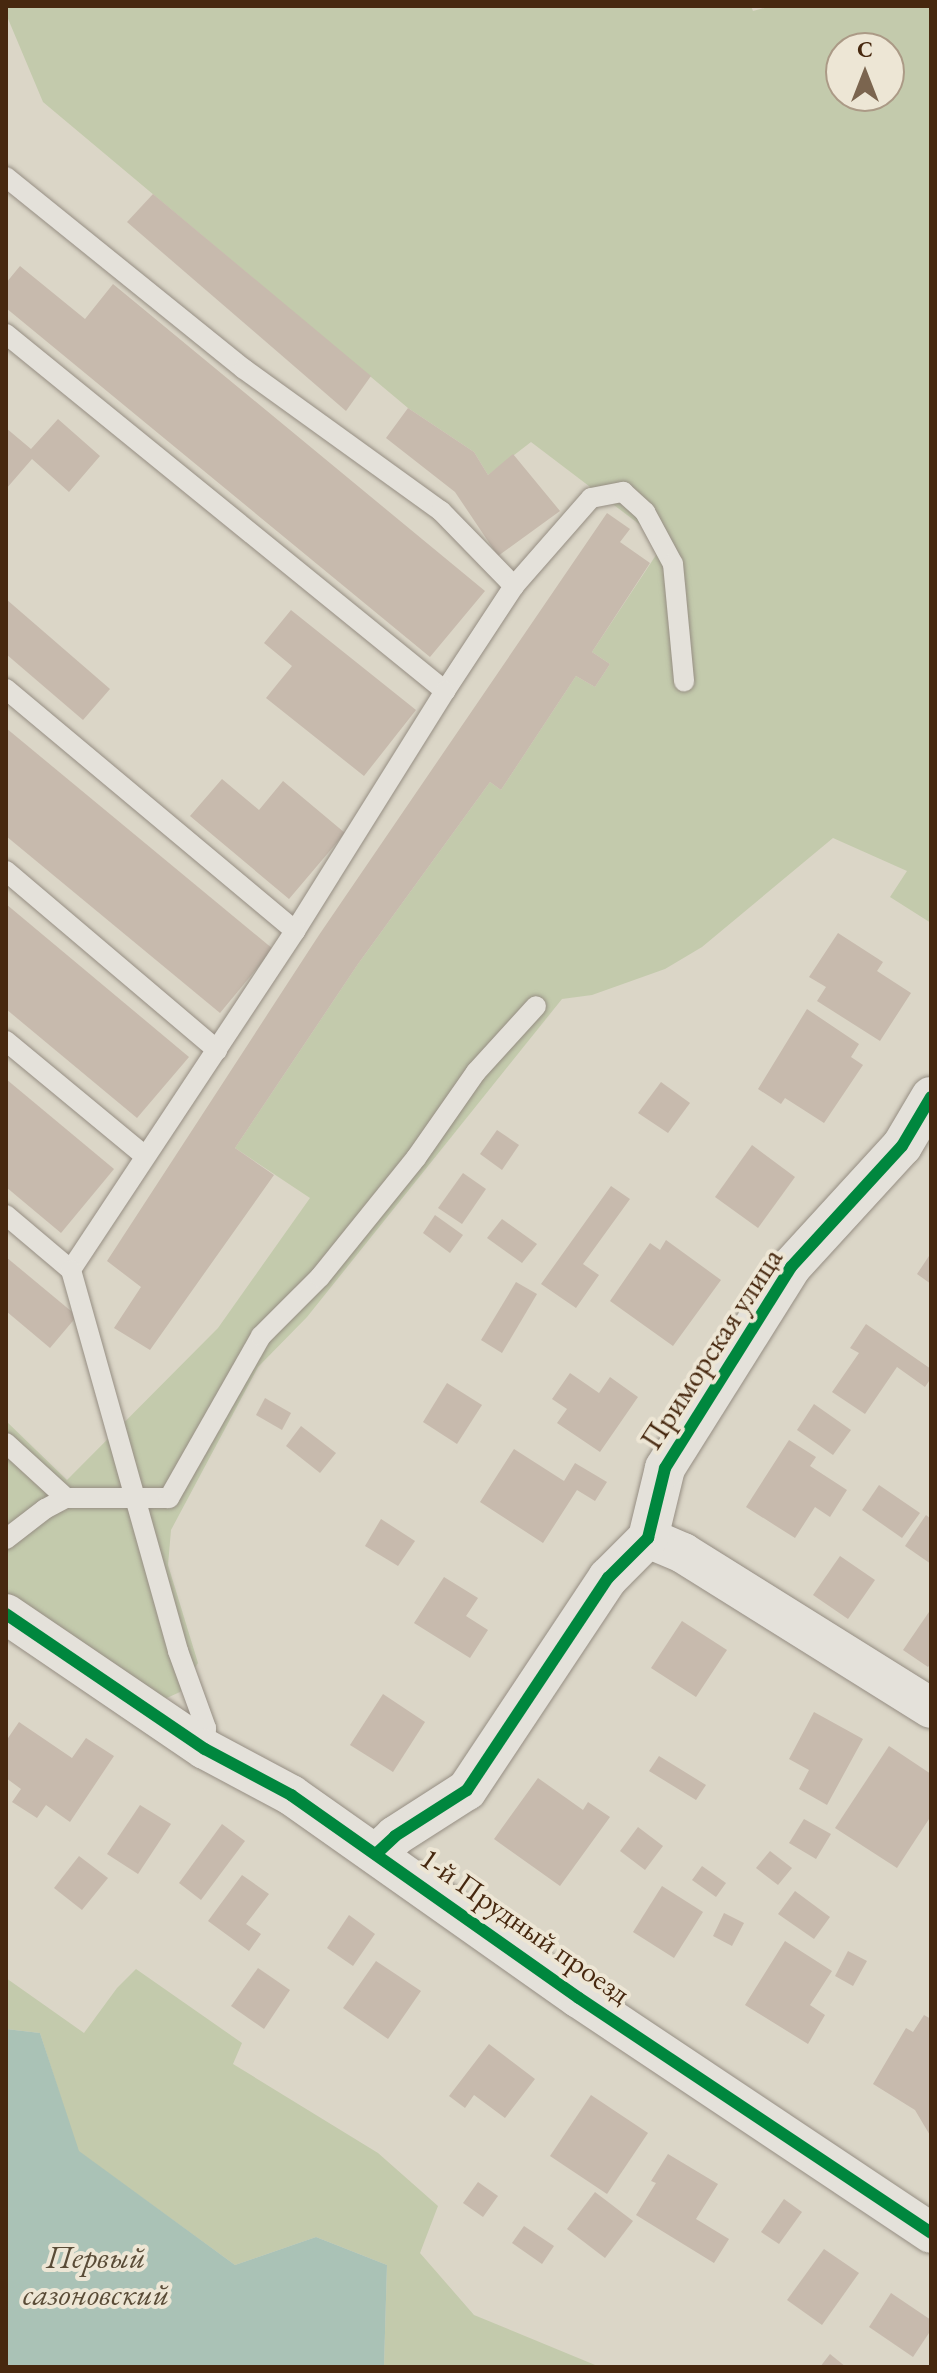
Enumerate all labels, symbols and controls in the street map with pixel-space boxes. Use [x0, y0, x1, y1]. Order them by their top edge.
north arrow [825, 32, 905, 112]
text: С [857, 35, 873, 64]
street label: Приморская улица [634, 1242, 790, 1456]
street label: 1-й Прудный проезд [413, 1840, 637, 2012]
water label: Первый сазоновский [23, 2239, 169, 2314]

